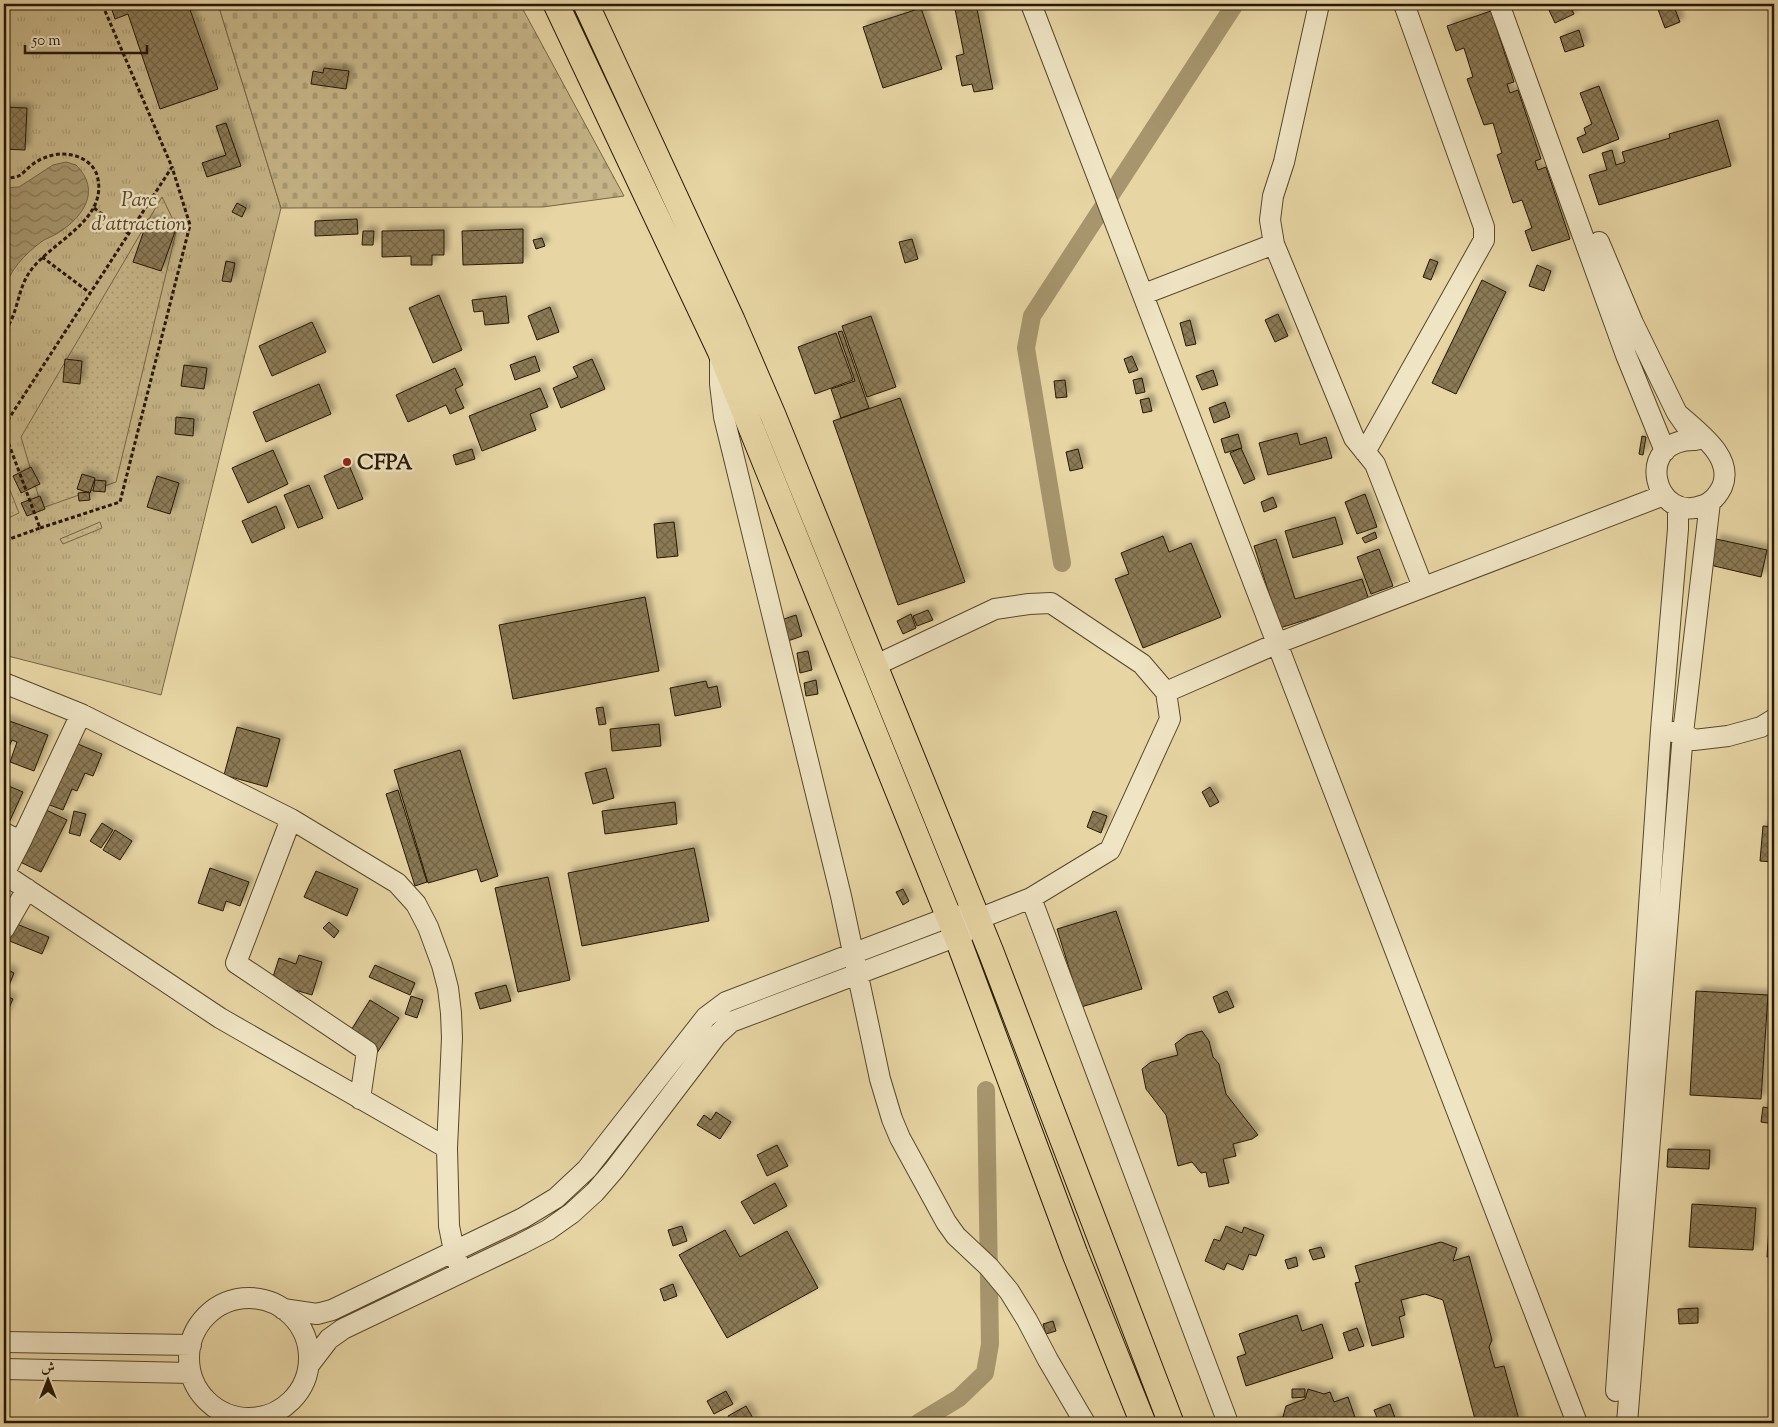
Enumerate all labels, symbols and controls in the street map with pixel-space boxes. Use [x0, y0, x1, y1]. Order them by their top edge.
scale bar [25, 22, 148, 54]
text: 50 m [31, 31, 61, 52]
park label: Parc d'attraction [92, 186, 186, 240]
place label: CFPA [357, 449, 413, 479]
marker: CFPA [341, 456, 353, 468]
north arrow [22, 1354, 72, 1404]
text: ش [41, 1359, 55, 1379]

